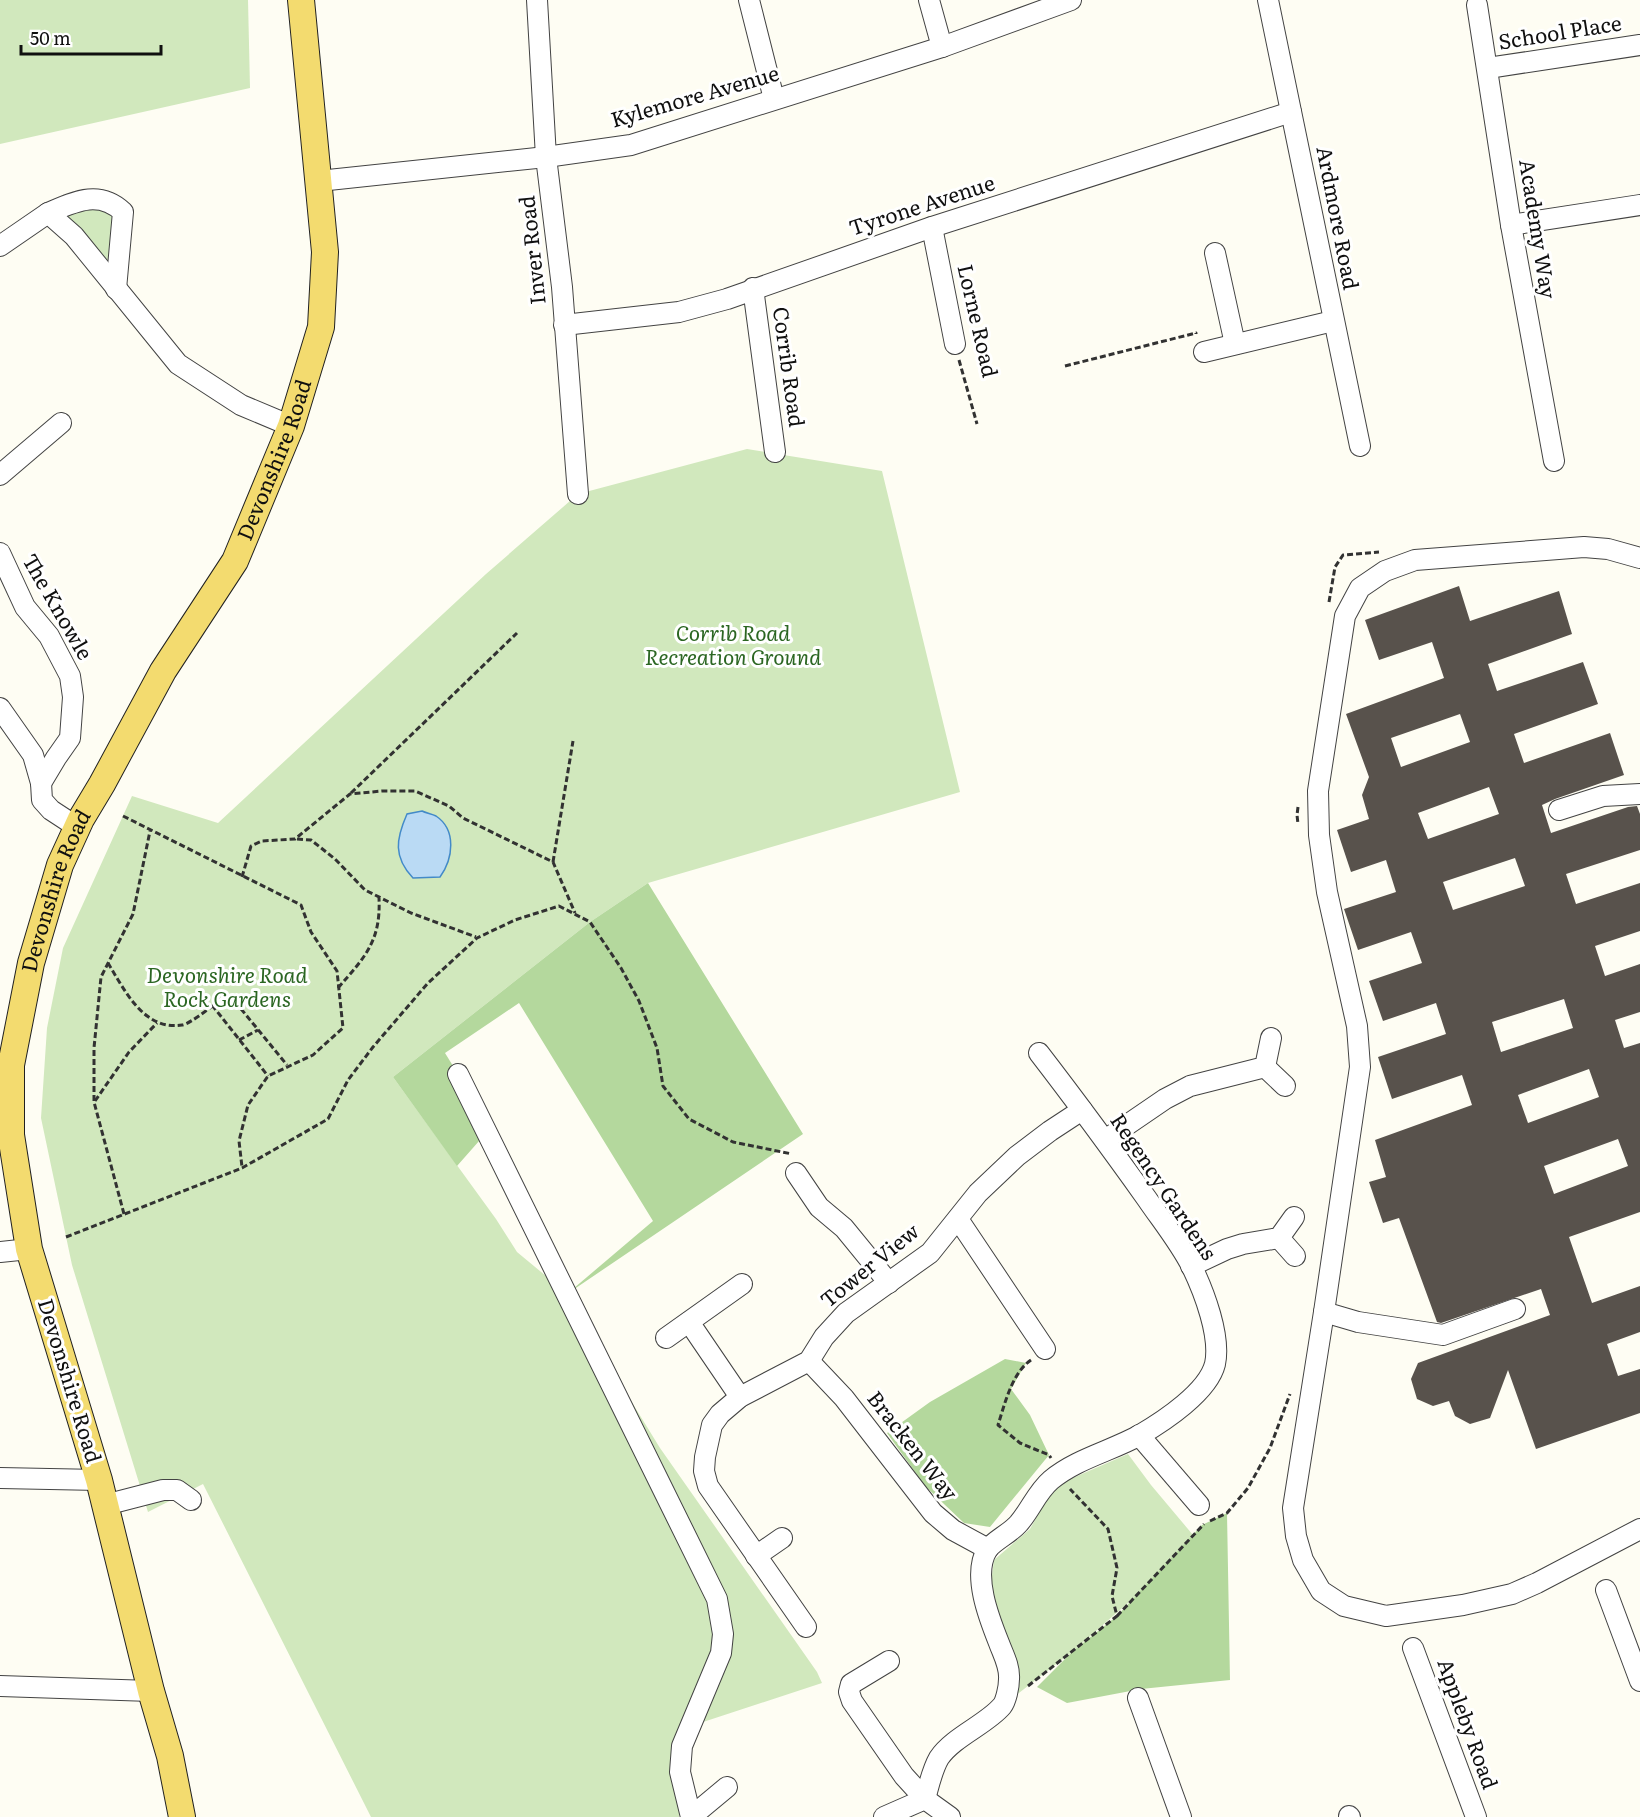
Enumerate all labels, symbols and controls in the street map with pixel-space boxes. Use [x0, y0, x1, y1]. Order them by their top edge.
street label: School Place [1496, 5, 1624, 56]
scale bar [21, 18, 160, 56]
text: 50 m [30, 24, 71, 51]
street label: Kylemore Avenue [606, 56, 782, 133]
street label: Ardmore Road [1310, 143, 1369, 292]
street label: Academy Way [1513, 157, 1566, 301]
street label: Tyrone Avenue [844, 165, 998, 242]
street label: Inver Road [509, 194, 552, 306]
street label: Lorne Road [951, 261, 1008, 380]
street label: Corrib Road [767, 305, 814, 429]
street label: Devonshire Road [227, 375, 317, 544]
street label: The Knowle [16, 547, 102, 665]
park label: Corrib Road Recreation Ground [645, 616, 821, 671]
street label: Devonshire Road [12, 802, 97, 975]
park label: Devonshire Road Rock Gardens [147, 958, 308, 1013]
street label: Regency Gardens [1104, 1106, 1226, 1265]
street label: Tower View [812, 1214, 925, 1314]
street label: Devonshire Road [32, 1294, 111, 1466]
street label: Bracken Way [861, 1383, 967, 1507]
street label: Appleby Road [1431, 1653, 1507, 1793]

